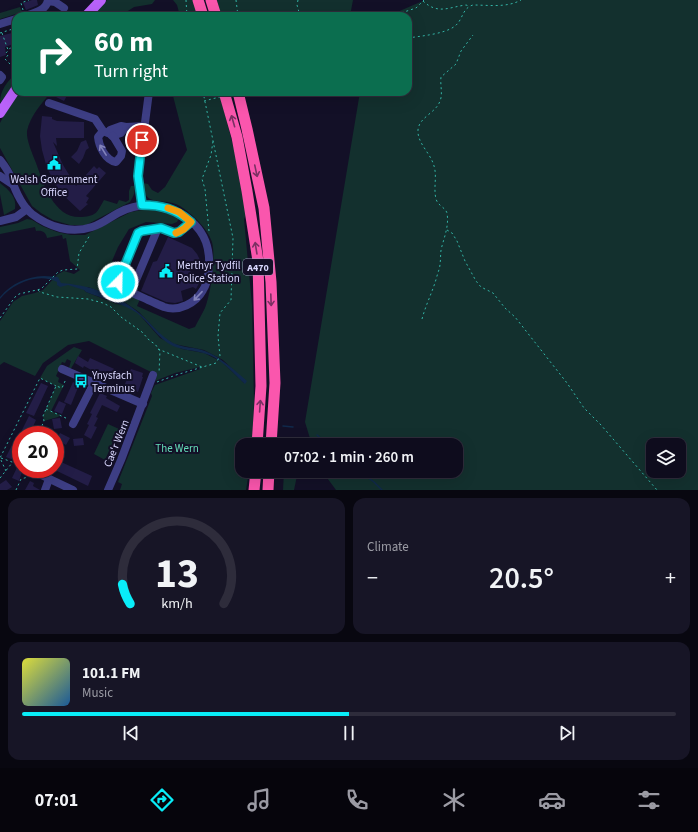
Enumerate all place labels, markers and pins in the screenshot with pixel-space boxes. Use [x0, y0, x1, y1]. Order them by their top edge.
pin [125, 123, 159, 157]
public building icon: Welsh Government Office [46, 155, 62, 171]
place label: Welsh Government Office [10, 172, 98, 200]
place label: Merthyr Tydfil Police Station [177, 258, 241, 286]
public building icon: Merthyr Tydfil Police Station [158, 263, 174, 279]
place label: Ynysfach Terminus [91, 368, 135, 396]
bus stop icon: Ynysfach Terminus [73, 373, 89, 389]

